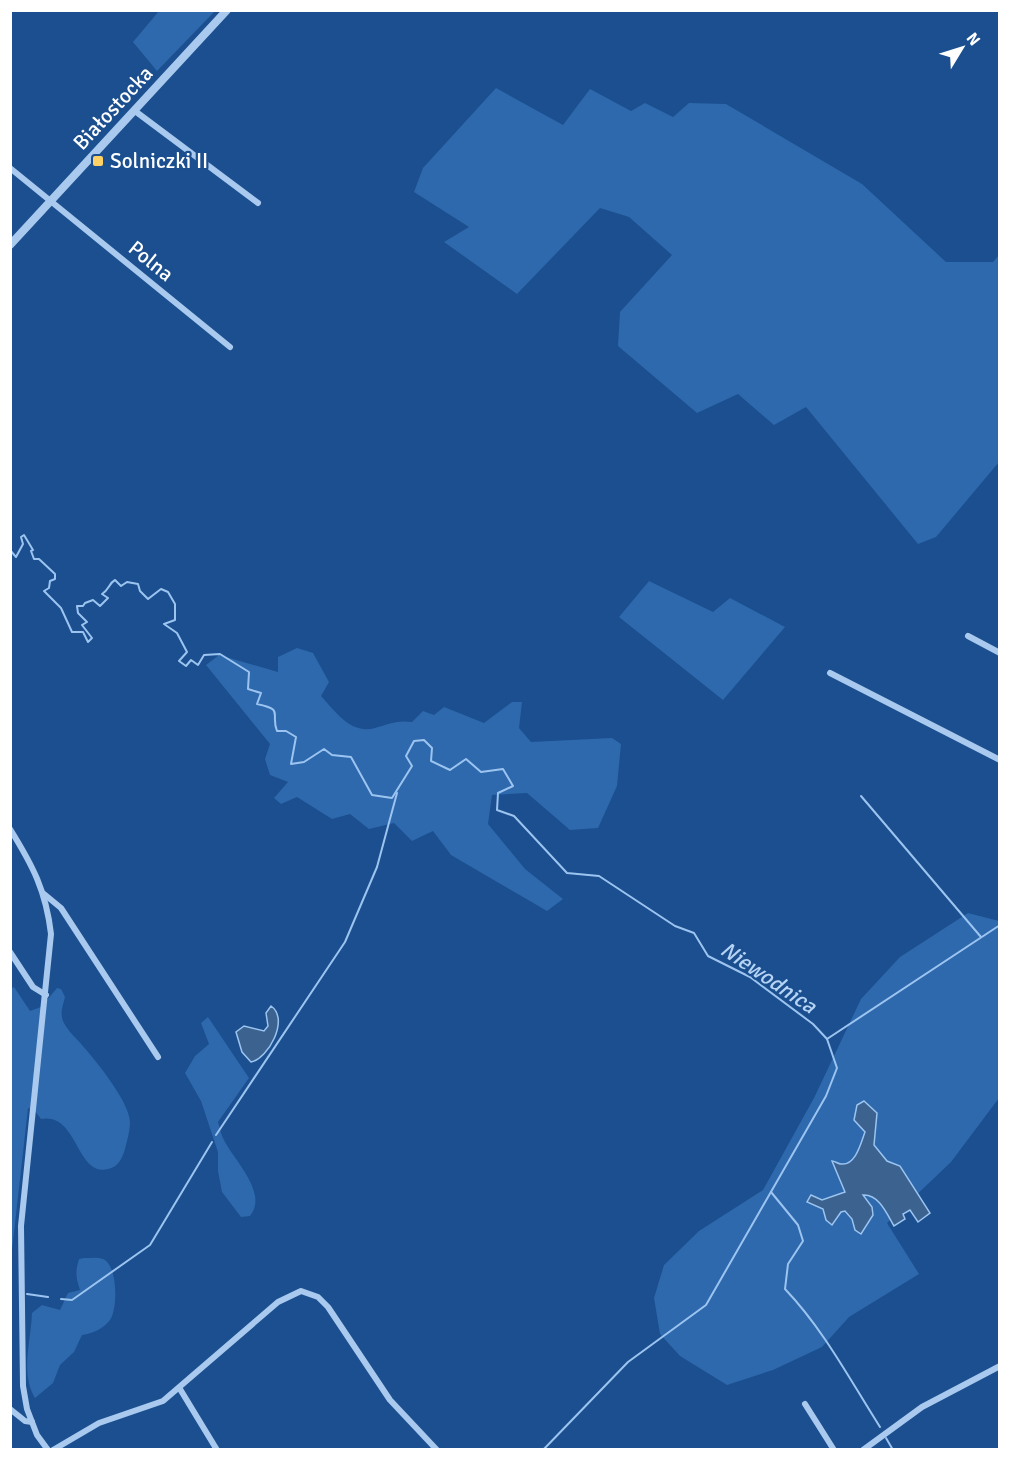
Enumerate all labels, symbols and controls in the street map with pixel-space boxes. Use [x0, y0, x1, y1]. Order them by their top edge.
north arrow [932, 18, 992, 78]
text: N [962, 29, 984, 50]
street label: Białostocka [68, 61, 158, 155]
place label: Solniczki II [110, 148, 208, 174]
marker: Solniczki II [91, 154, 105, 168]
street label: Polna [123, 235, 179, 287]
water label: Niewodnica [716, 936, 823, 1020]

